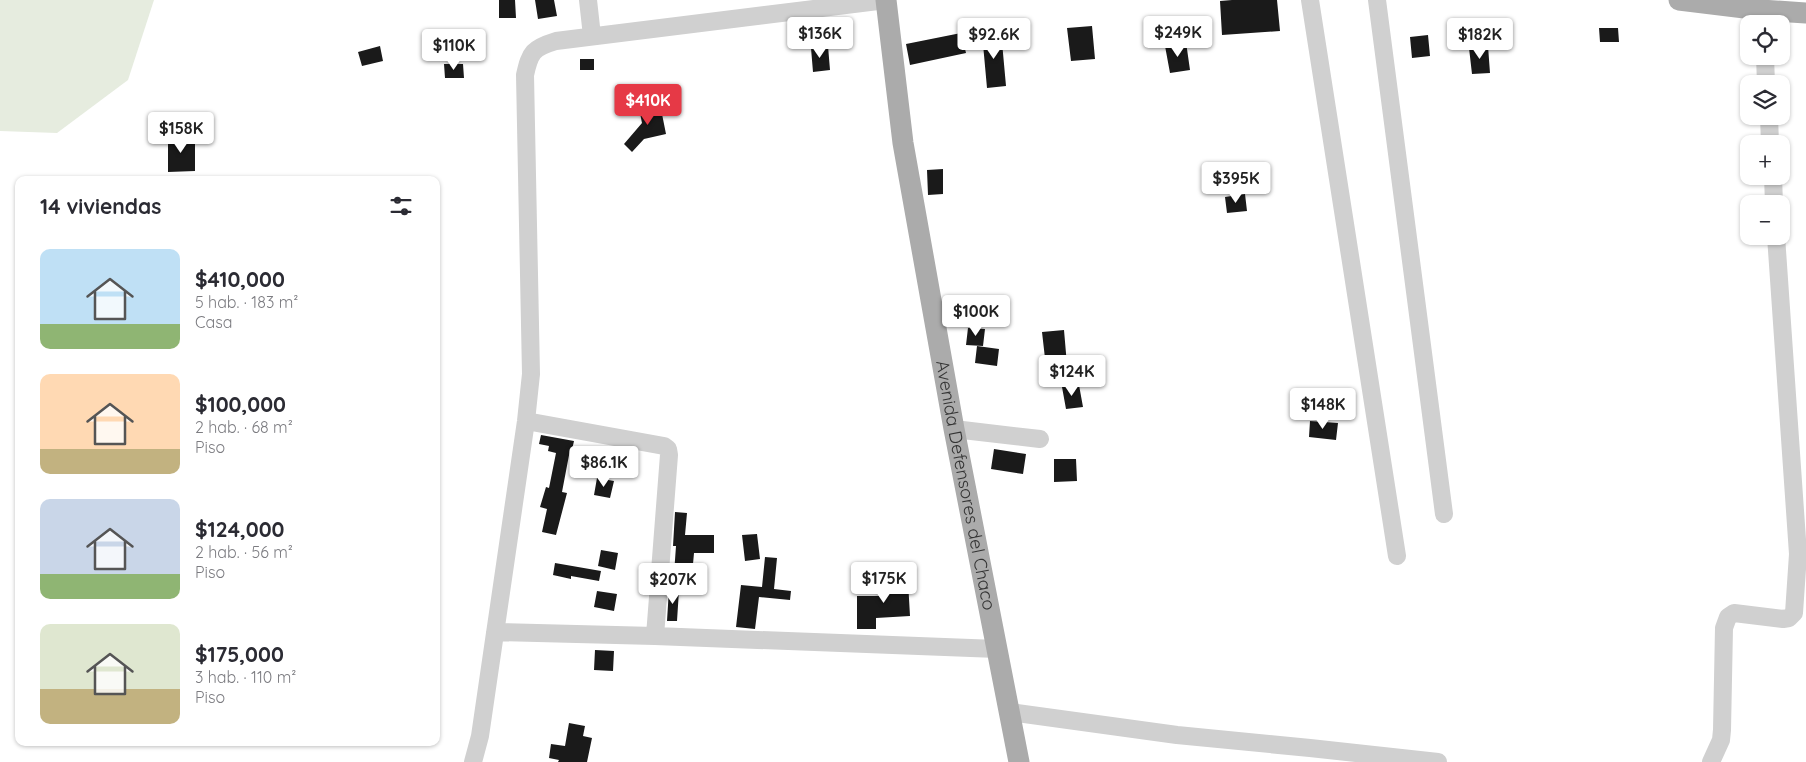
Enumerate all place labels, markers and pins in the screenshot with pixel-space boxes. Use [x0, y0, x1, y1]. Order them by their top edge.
pin: $249K [1143, 15, 1213, 58]
pin: $136K [785, 17, 855, 59]
pin: $92.6K [953, 18, 1035, 60]
pin: $182K [1445, 18, 1515, 60]
pin: $110K [419, 28, 489, 71]
pin: $410K [613, 84, 683, 126]
pin: $158K [146, 112, 216, 154]
pin: $395K [1201, 162, 1271, 204]
pin: $100K [941, 294, 1011, 337]
pin: $124K [1037, 354, 1107, 397]
pin: $148K [1288, 388, 1358, 430]
pin: $86.1K [563, 446, 645, 488]
pin: $207K [638, 562, 708, 605]
pin: $175K [849, 562, 919, 604]

